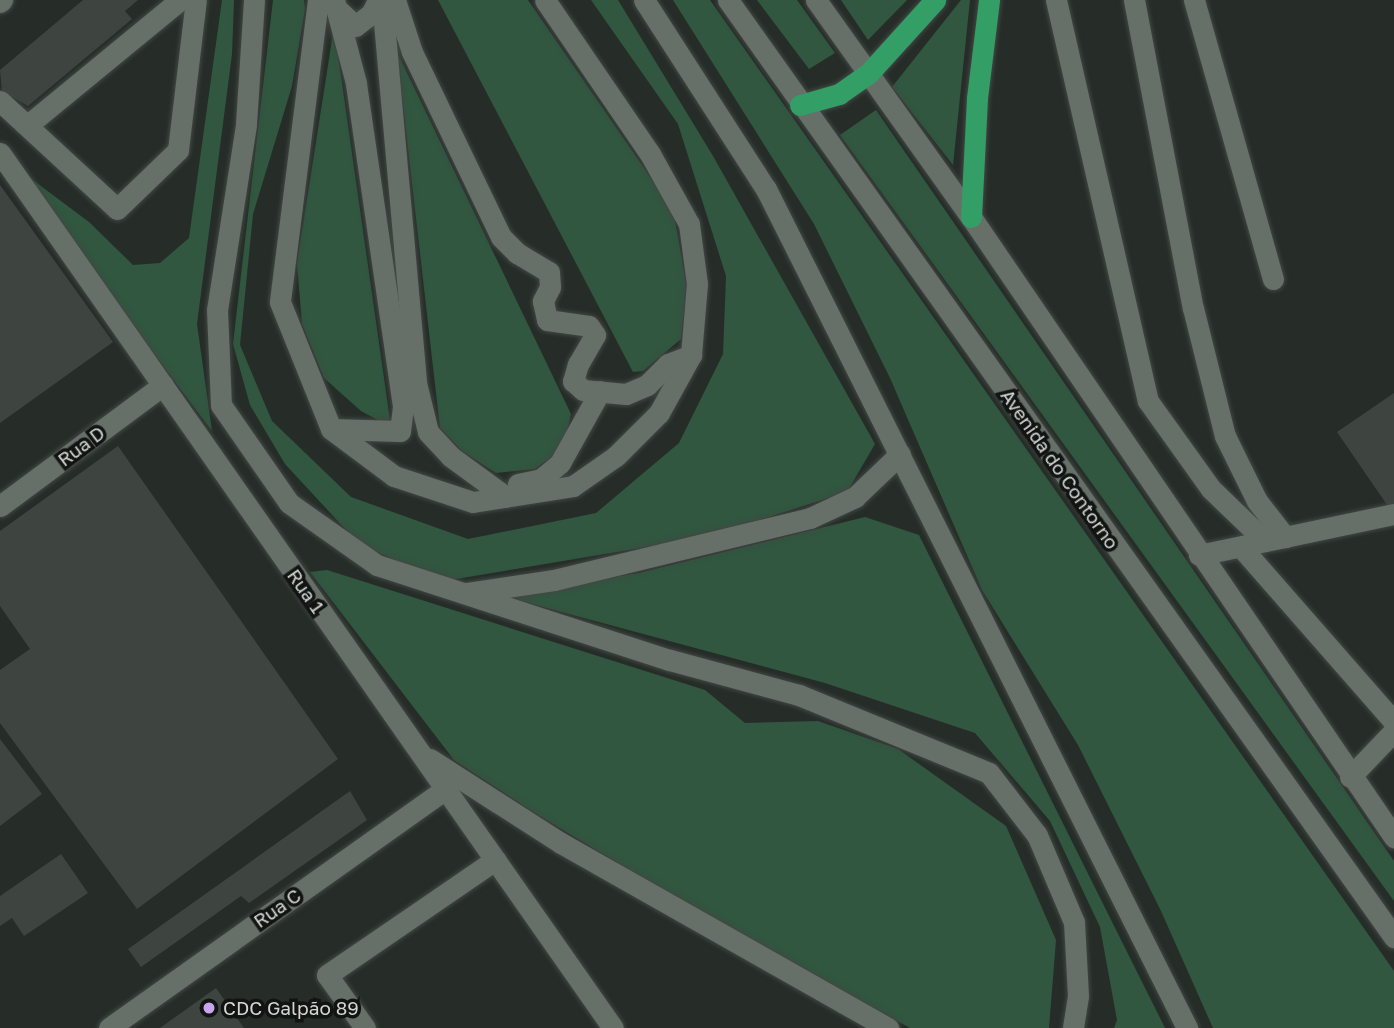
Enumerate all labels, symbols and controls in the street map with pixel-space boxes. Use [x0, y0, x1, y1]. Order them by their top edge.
street label: Avenida do Contorno [996, 385, 1124, 553]
street label: Rua D [53, 421, 109, 471]
street label: Rua 1 [283, 565, 329, 617]
street label: Rua C [249, 884, 305, 932]
place label: CDC Galpão 89 [223, 997, 359, 1019]
marker: CDC Galpão 89 [201, 1000, 217, 1016]

